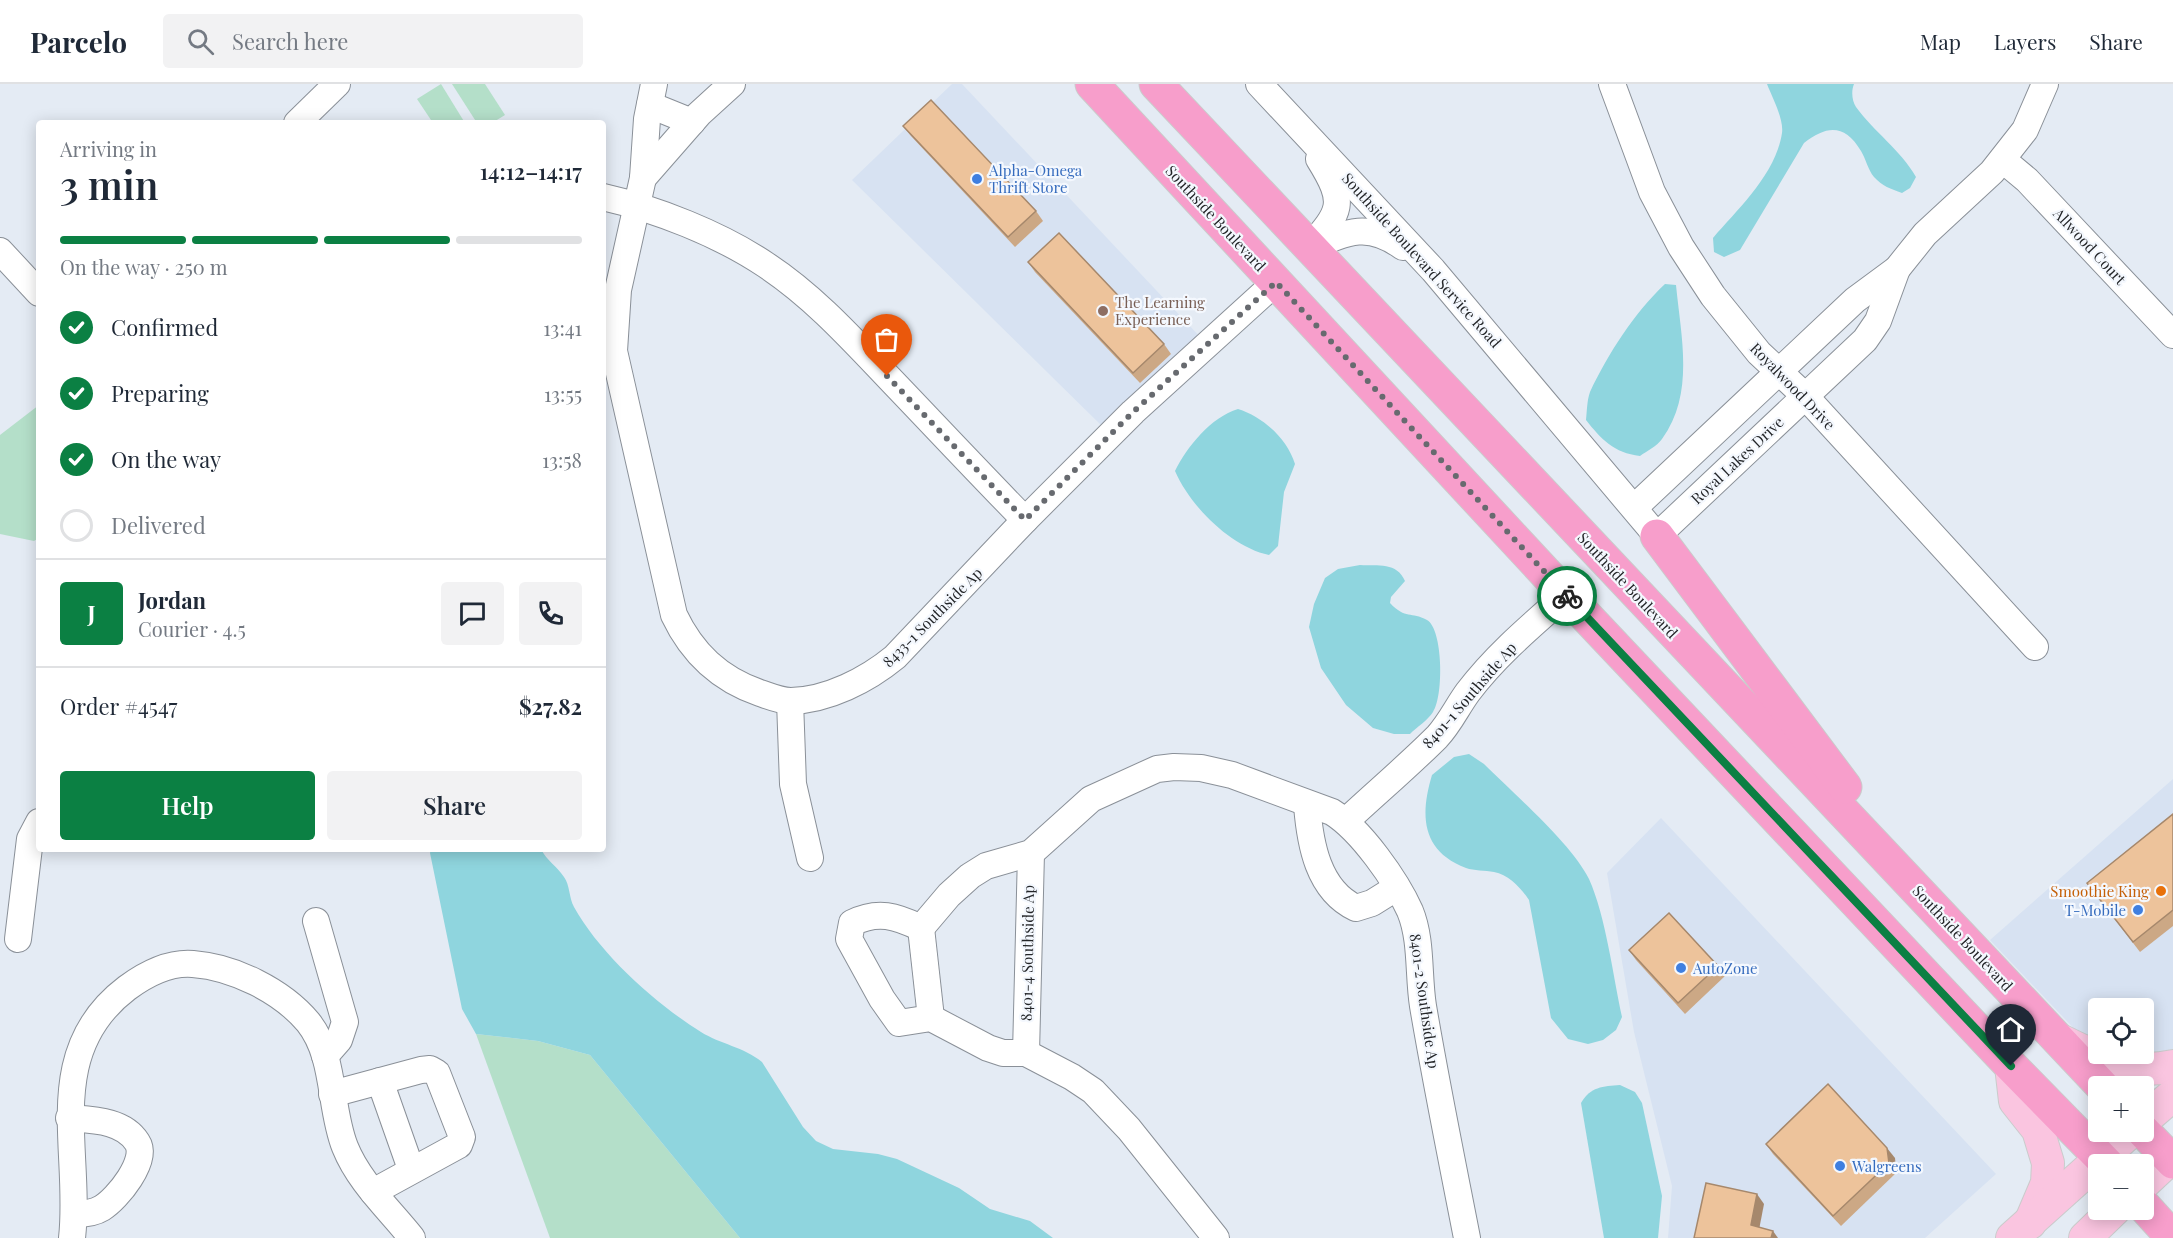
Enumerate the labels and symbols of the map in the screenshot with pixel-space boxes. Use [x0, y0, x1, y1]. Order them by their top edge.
place label: Alpha-Omega Thrift Store [988, 160, 1083, 197]
street label: Southside Boulevard [1162, 161, 1271, 276]
street label: Southside Boulevard Service Road [1338, 168, 1506, 352]
marker: Alpha-Omega Thrift Store [970, 172, 984, 186]
street label: Allwood Court [2049, 203, 2131, 289]
place label: The Learning Experience [1115, 292, 1205, 329]
marker: The Learning Experience [1096, 304, 1110, 318]
pin [861, 314, 912, 376]
street label: Royalwood Drive [1746, 338, 1840, 434]
street label: Royal Lakes Drive [1686, 412, 1788, 508]
street label: Southside Boulevard [1574, 528, 1683, 643]
street label: 8433-1 Southside Ap [878, 563, 986, 671]
courier [1537, 566, 1597, 626]
street label: 8401-1 Southside Ap [1417, 638, 1521, 752]
street label: Southside Boulevard [1909, 881, 2018, 996]
place label: Smoothie King [2050, 881, 2149, 901]
street label: 8401-4 Southside Ap [1016, 884, 1038, 1021]
marker: Smoothie King [2154, 884, 2168, 898]
place label: T-Mobile [2064, 900, 2126, 920]
marker: T-Mobile [2131, 903, 2145, 917]
street label: 8401-2 Southside Ap [1406, 932, 1444, 1070]
place label: AutoZone [1692, 958, 1758, 978]
marker: AutoZone [1674, 961, 1688, 975]
pin [1985, 1004, 2036, 1066]
place label: Walgreens [1851, 1156, 1922, 1176]
marker: Walgreens [1833, 1159, 1847, 1173]

